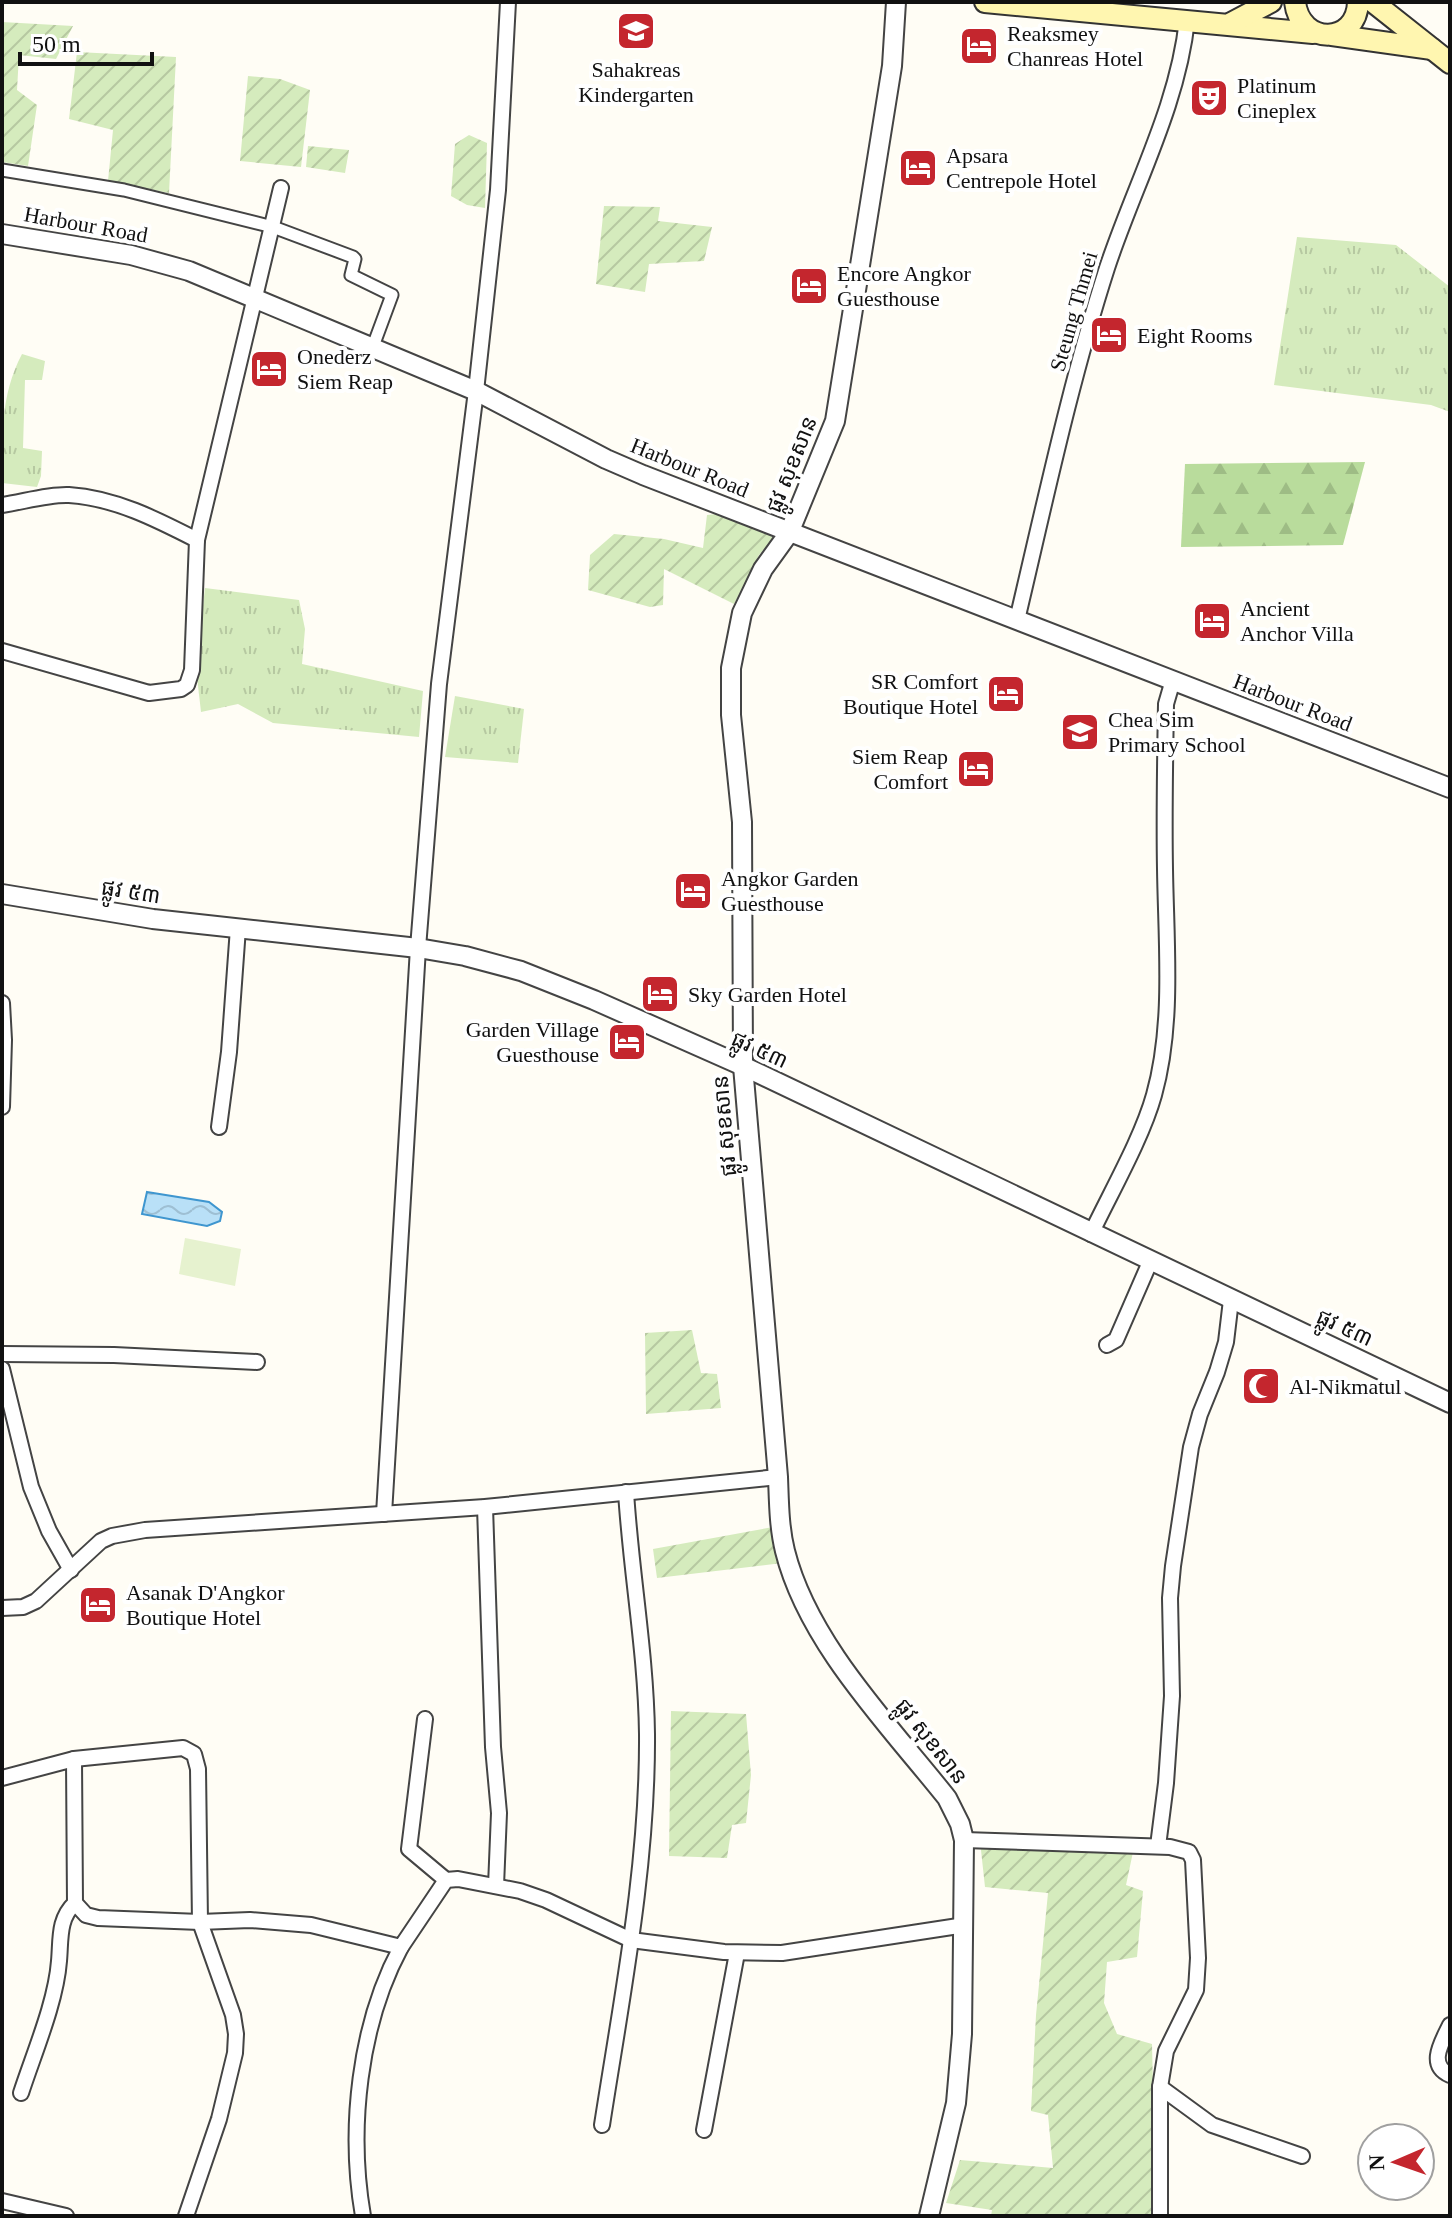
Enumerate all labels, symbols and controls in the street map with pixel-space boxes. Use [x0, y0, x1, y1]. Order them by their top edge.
school or university icon: Sahakreas Kindergarten [615, 10, 657, 52]
scale bar [20, 16, 152, 66]
place label: Reaksmey Chanreas Hotel [1007, 21, 1143, 71]
hotel icon: Reaksmey Chanreas Hotel [958, 25, 1000, 67]
text: 50 m [32, 31, 81, 57]
place label: Sahakreas Kindergarten [578, 57, 694, 107]
place label: Platinum Cineplex [1237, 73, 1316, 123]
theatre icon: Platinum Cineplex [1188, 77, 1230, 119]
place label: Apsara Centrepole Hotel [946, 143, 1097, 193]
hotel icon: Apsara Centrepole Hotel [897, 147, 939, 189]
street label: Harbour Road [22, 201, 150, 248]
street label: Steung Thmei [1044, 248, 1103, 374]
place label: Encore Angkor Guesthouse [837, 261, 971, 311]
hotel icon: Encore Angkor Guesthouse [788, 265, 830, 307]
hotel icon: Eight Rooms [1088, 314, 1130, 356]
place label: Eight Rooms [1137, 323, 1253, 348]
place label: Onederz Siem Reap [297, 344, 393, 394]
hotel icon: Onederz Siem Reap [248, 348, 290, 390]
street label: ផ្លូវ សុខសាន [761, 412, 829, 519]
street label: Harbour Road [627, 432, 753, 503]
place label: Ancient Anchor Villa [1240, 596, 1354, 646]
hotel icon: Ancient Anchor Villa [1191, 600, 1233, 642]
street label: Harbour Road [1230, 668, 1356, 737]
place label: SR Comfort Boutique Hotel [843, 669, 978, 719]
hotel icon: SR Comfort Boutique Hotel [985, 673, 1027, 715]
place label: Chea Sim Primary School [1108, 707, 1246, 757]
school or university icon: Chea Sim Primary School [1059, 711, 1101, 753]
place label: Siem Reap Comfort [852, 744, 948, 794]
hotel icon: Siem Reap Comfort [955, 748, 997, 790]
place label: Angkor Garden Guesthouse [721, 866, 858, 916]
hotel icon: Angkor Garden Guesthouse [672, 870, 714, 912]
street label: ផ្លូវ ៥៣ [98, 874, 162, 916]
hotel icon: Sky Garden Hotel [639, 973, 681, 1015]
place label: Sky Garden Hotel [688, 982, 847, 1007]
place label: Garden Village Guesthouse [466, 1017, 599, 1067]
hotel icon: Garden Village Guesthouse [606, 1021, 648, 1063]
street label: ផ្លូវ ៥៣ [724, 1026, 792, 1080]
street label: ផ្លូវ សុខសាន [708, 1074, 749, 1178]
street label: ផ្លូវ ៥៣ [1309, 1304, 1377, 1358]
mosque icon: Al-Nikmatul [1240, 1365, 1282, 1407]
place label: Al-Nikmatul [1289, 1374, 1401, 1399]
place label: Asanak D'Angkor Boutique Hotel [126, 1580, 285, 1630]
hotel icon: Asanak D'Angkor Boutique Hotel [77, 1584, 119, 1626]
street label: ផ្លូវ សុខសាន [885, 1694, 973, 1794]
north arrow [1356, 2122, 1436, 2202]
text: N [1364, 2154, 1389, 2171]

